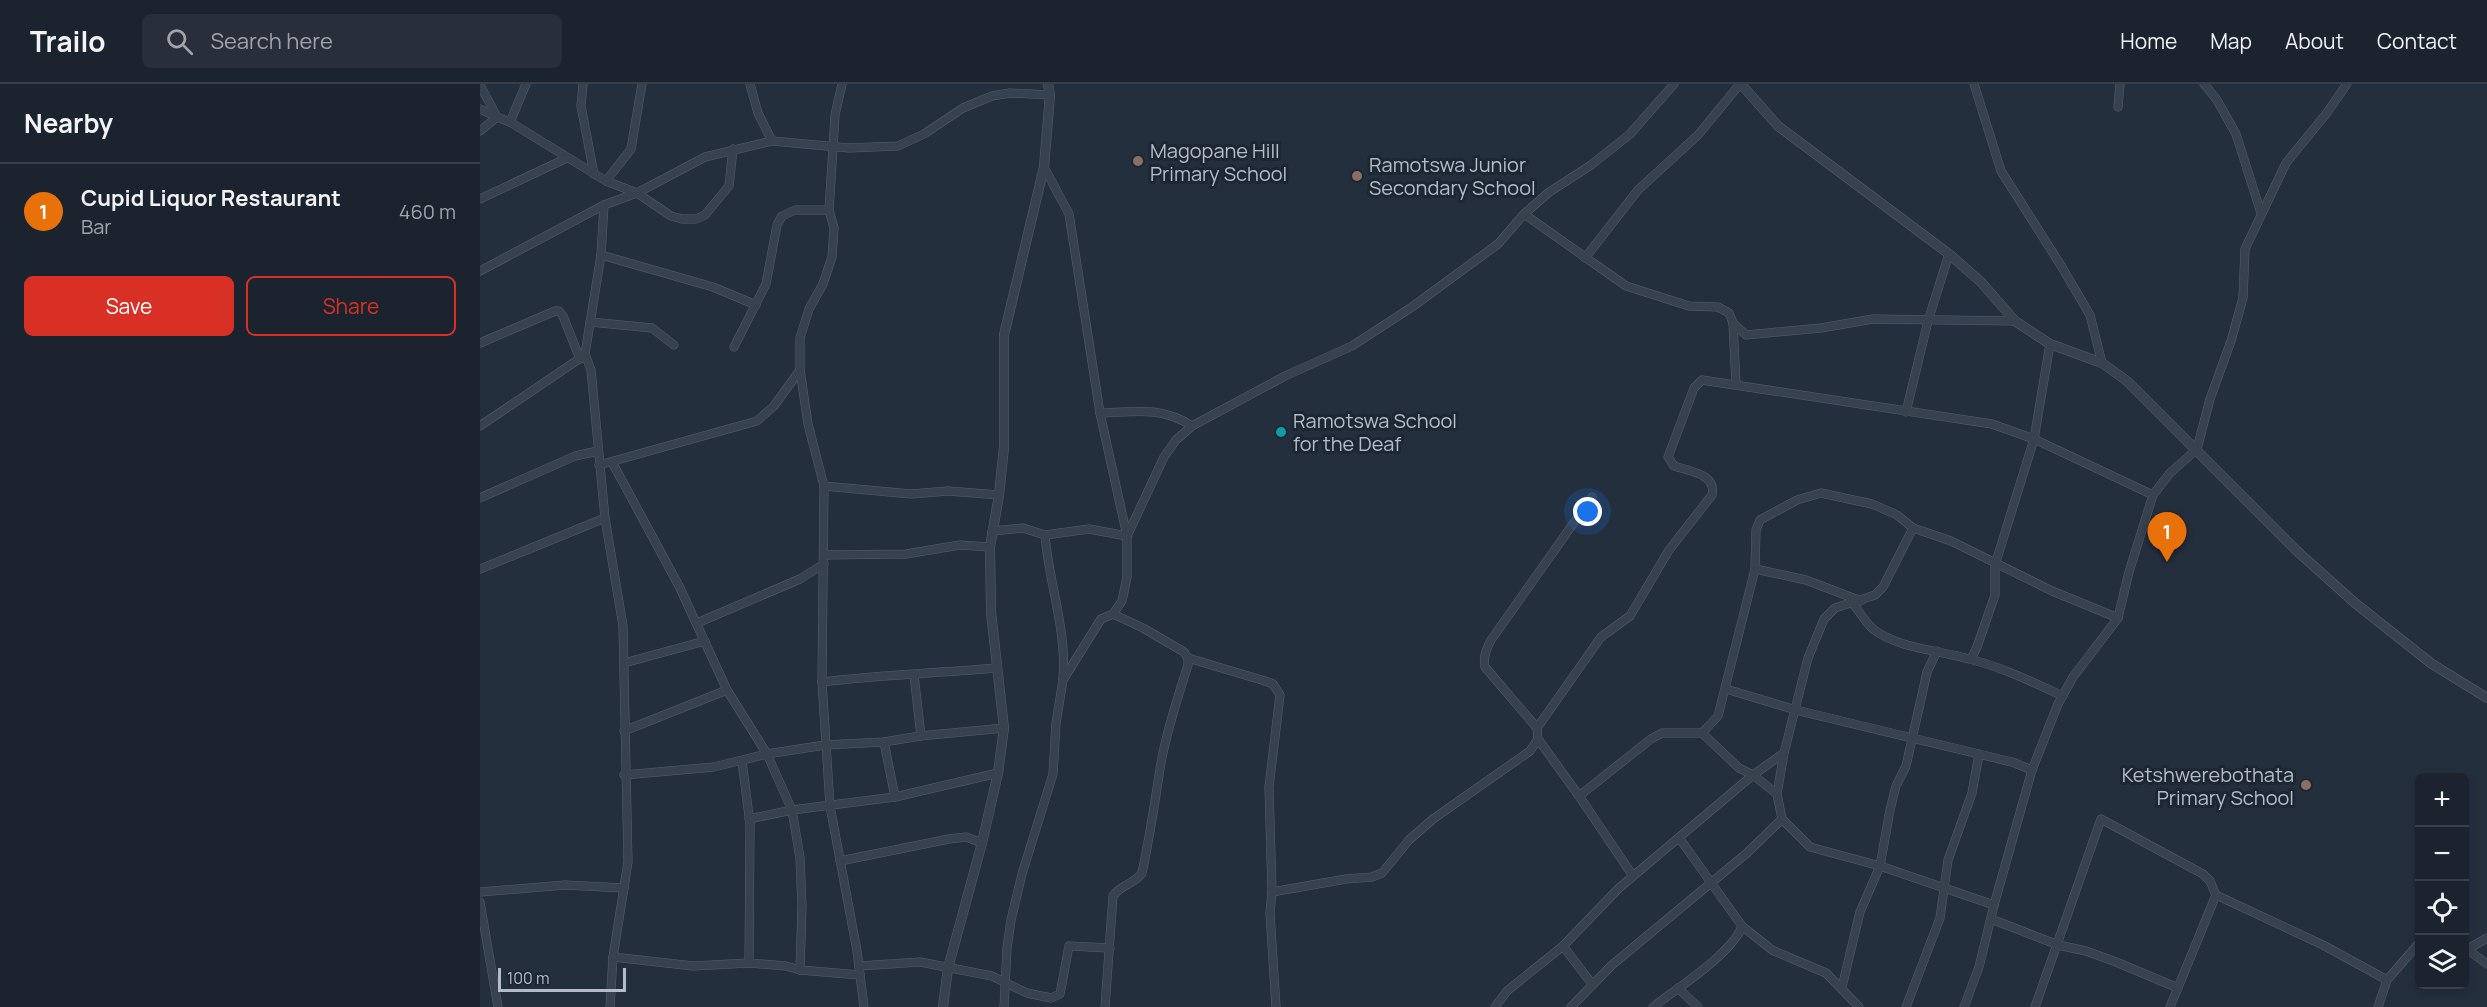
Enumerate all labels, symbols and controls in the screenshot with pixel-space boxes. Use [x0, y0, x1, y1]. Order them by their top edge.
search box [142, 14, 562, 68]
text: Trailo [30, 22, 106, 60]
icon: search [163, 25, 196, 58]
text: Search here [211, 26, 333, 56]
text: Home [2120, 27, 2177, 55]
text: Map [2210, 27, 2252, 55]
text: About [2285, 27, 2344, 55]
text: Contact [2377, 27, 2457, 55]
text: Nearby [24, 105, 113, 141]
place label: Magopane Hill Primary School [1150, 137, 1287, 187]
place label: Ramotswa Junior Secondary School [1369, 151, 1536, 201]
marker: Magopane Hill Primary School [1131, 154, 1145, 168]
marker: Ramotswa Junior Secondary School [1350, 169, 1364, 183]
text: Cupid Liquor Restaurant [81, 183, 341, 213]
text: 1 [39, 198, 48, 225]
text: 460 m [399, 198, 456, 225]
text: Bar [81, 213, 112, 240]
button: Save [24, 276, 234, 336]
button: Share [246, 276, 456, 336]
place label: Ramotswa School for the Deaf [1293, 407, 1457, 457]
marker: Ramotswa School for the Deaf [1274, 425, 1288, 439]
your location [1573, 497, 1602, 526]
pin: 1 [2148, 512, 2186, 562]
place label: Ketshwerebothata Primary School [2122, 761, 2294, 811]
map controls [2415, 773, 2469, 989]
button: + [2415, 773, 2469, 827]
marker: Ketshwerebothata Primary School [2299, 778, 2313, 792]
button: − [2415, 827, 2469, 881]
button: locate [2415, 881, 2469, 935]
button: layers [2415, 935, 2469, 989]
scale bar [498, 965, 626, 992]
text: 100 m [507, 967, 550, 989]

